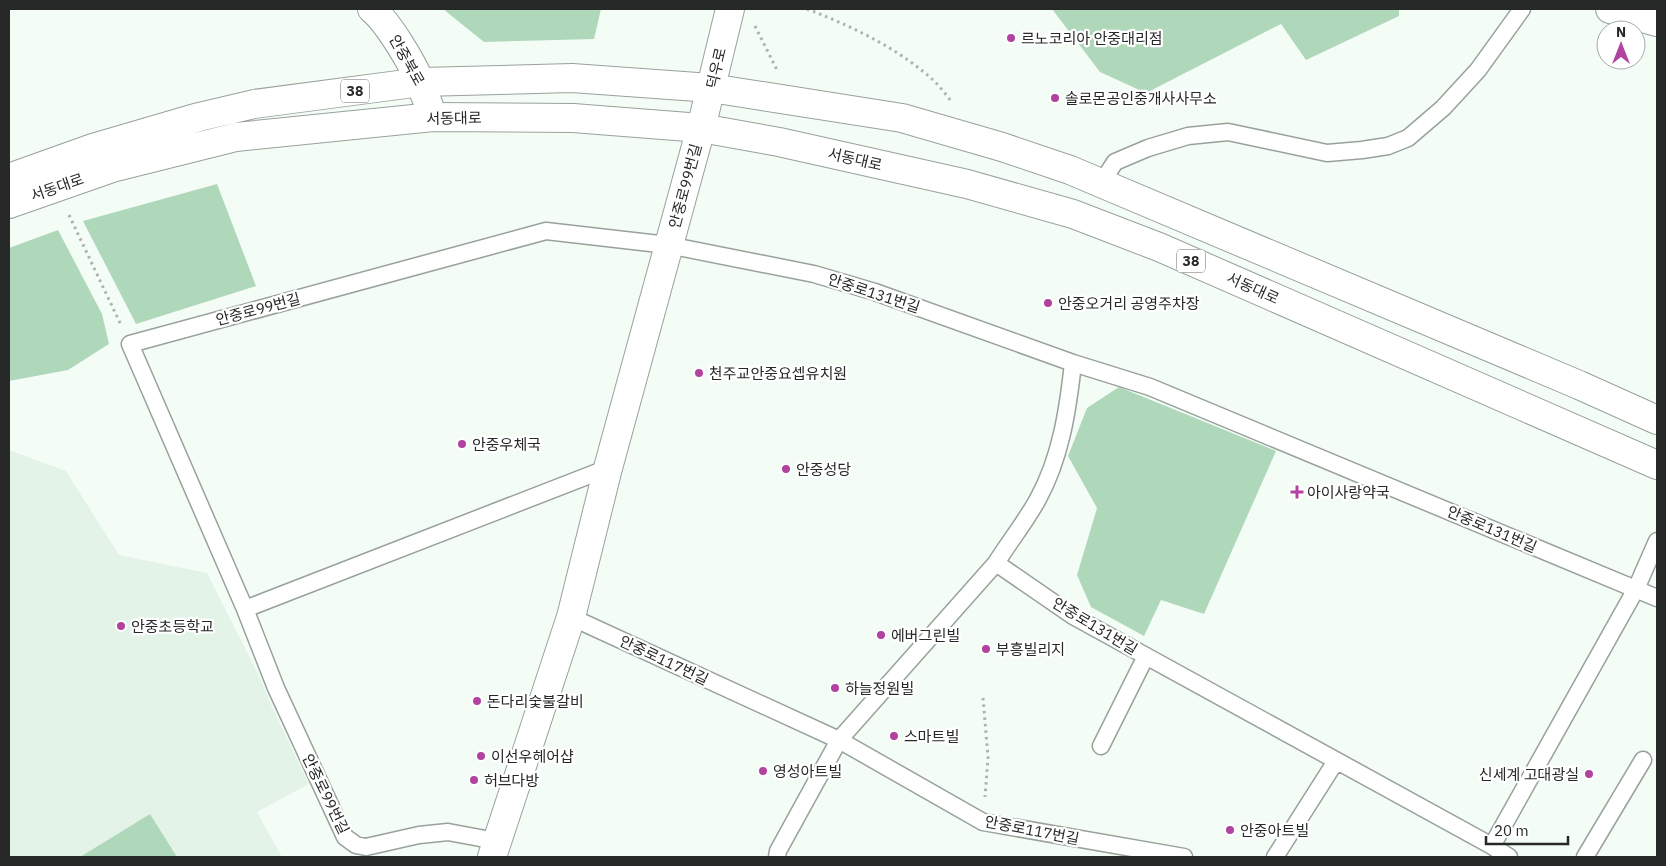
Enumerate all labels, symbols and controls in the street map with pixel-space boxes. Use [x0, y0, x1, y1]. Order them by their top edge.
north arrow [1596, 20, 1646, 70]
text: N [1616, 23, 1626, 41]
place label: 르노코리아 안중대리점 [1021, 29, 1163, 48]
street label: 안중북로 [385, 31, 429, 89]
marker: 르노코리아 안중대리점 [1005, 32, 1017, 44]
street label: 덕우로 [702, 46, 730, 90]
road number: 38 [341, 80, 369, 102]
place label: 솔로몬공인중개사사무소 [1065, 89, 1217, 108]
marker: 솔로몬공인중개사사무소 [1049, 92, 1061, 104]
street label: 서동대로 [426, 108, 482, 128]
street label: 안중로99번길 [665, 142, 705, 230]
street label: 서동대로 [826, 144, 884, 174]
street label: 서동대로 [28, 169, 86, 205]
road number: 38 [1177, 250, 1205, 272]
street label: 서동대로 [1224, 268, 1282, 308]
street label: 안중로131번길 [825, 269, 923, 317]
street label: 안중로99번길 [214, 289, 302, 329]
place label: 안중오거리 공영주차장 [1058, 294, 1200, 313]
marker: 안중오거리 공영주차장 [1042, 297, 1054, 309]
place label: 천주교안중요셉유치원 [709, 364, 847, 383]
marker: 천주교안중요셉유치원 [693, 367, 705, 379]
place label: 안중우체국 [472, 435, 541, 454]
marker: 안중우체국 [456, 438, 468, 450]
place label: 안중성당 [796, 460, 851, 479]
marker: 안중성당 [780, 463, 792, 475]
place label: 아이사랑약국 [1307, 483, 1390, 502]
marker: 아이사랑약국 [1291, 486, 1303, 498]
street label: 안중로131번길 [1444, 501, 1540, 557]
street label: 안중로131번길 [1049, 593, 1141, 659]
place label: 안중초등학교 [131, 617, 214, 636]
marker: 안중초등학교 [115, 620, 127, 632]
place label: 에버그린빌 [891, 626, 960, 645]
marker: 에버그린빌 [875, 629, 887, 641]
street label: 안중로117번길 [616, 631, 712, 689]
place label: 부흥빌리지 [996, 640, 1065, 659]
marker: 부흥빌리지 [980, 643, 992, 655]
place label: 하늘정원빌 [845, 679, 914, 698]
marker: 하늘정원빌 [829, 682, 841, 694]
place label: 돈다리숯불갈비 [487, 692, 584, 711]
marker: 돈다리숯불갈비 [471, 695, 483, 707]
place label: 스마트빌 [904, 727, 959, 746]
marker: 스마트빌 [888, 730, 900, 742]
place label: 이선우헤어샵 [491, 747, 574, 766]
marker: 이선우헤어샵 [475, 750, 487, 762]
street label: 안중로99번길 [298, 751, 354, 837]
place label: 영성아트빌 [773, 762, 842, 781]
marker: 영성아트빌 [757, 765, 769, 777]
place label: 신세계 고대광실 [1479, 765, 1579, 784]
marker: 신세계 고대광실 [1583, 768, 1595, 780]
place label: 허브다방 [484, 771, 539, 790]
marker: 허브다방 [468, 774, 480, 786]
street label: 안중로117번길 [983, 812, 1081, 848]
scale bar [1486, 814, 1568, 846]
place label: 안중아트빌 [1240, 821, 1309, 840]
text: 20 m [1494, 821, 1529, 840]
marker: 안중아트빌 [1224, 824, 1236, 836]

